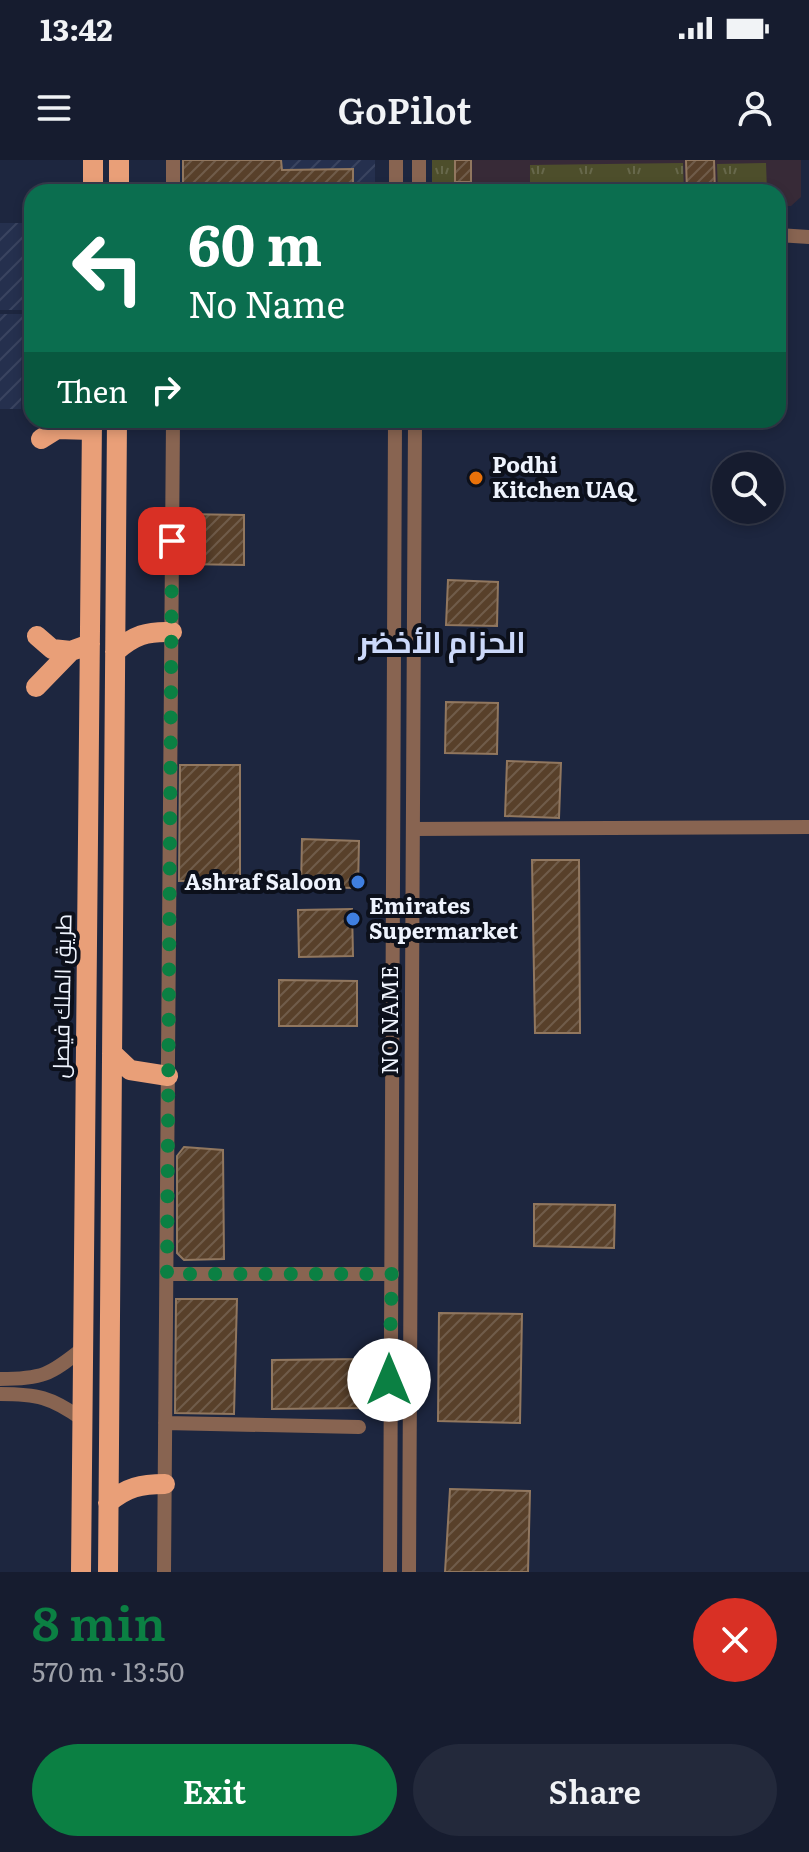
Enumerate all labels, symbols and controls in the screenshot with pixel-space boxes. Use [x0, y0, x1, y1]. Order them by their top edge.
text: 13:42 [40, 6, 113, 50]
text: GoPilot [338, 82, 471, 135]
icon: menu [32, 86, 76, 130]
icon: person [733, 86, 777, 130]
text: 60 m [188, 200, 322, 283]
icon: left [56, 216, 160, 320]
text: No Name [188, 276, 345, 329]
text: Then [56, 368, 128, 412]
icon: right [144, 368, 188, 412]
place label: Podhi Kitchen UAQ [492, 447, 637, 505]
map controls [712, 452, 784, 524]
button: search [712, 452, 784, 524]
marker: Podhi Kitchen UAQ [467, 469, 485, 487]
pin [138, 507, 206, 575]
icon: arrive [150, 519, 194, 563]
district label: الحزام الأخضر [357, 618, 526, 663]
place label: Ashraf Saloon [185, 864, 342, 897]
marker: Ashraf Saloon [349, 873, 367, 891]
place label: Emirates Supermarket [369, 888, 519, 946]
marker: Emirates Supermarket [344, 910, 362, 928]
street label: طريق الملك فيصل [43, 913, 78, 1079]
street label: NO NAME [372, 966, 405, 1074]
position arrow [347, 1338, 431, 1422]
text: 8 min [32, 1585, 166, 1656]
button: close [693, 1598, 777, 1682]
text: 570 m · 13:50 [32, 1651, 184, 1690]
button: Exit [32, 1744, 397, 1836]
button: Share [413, 1744, 777, 1836]

